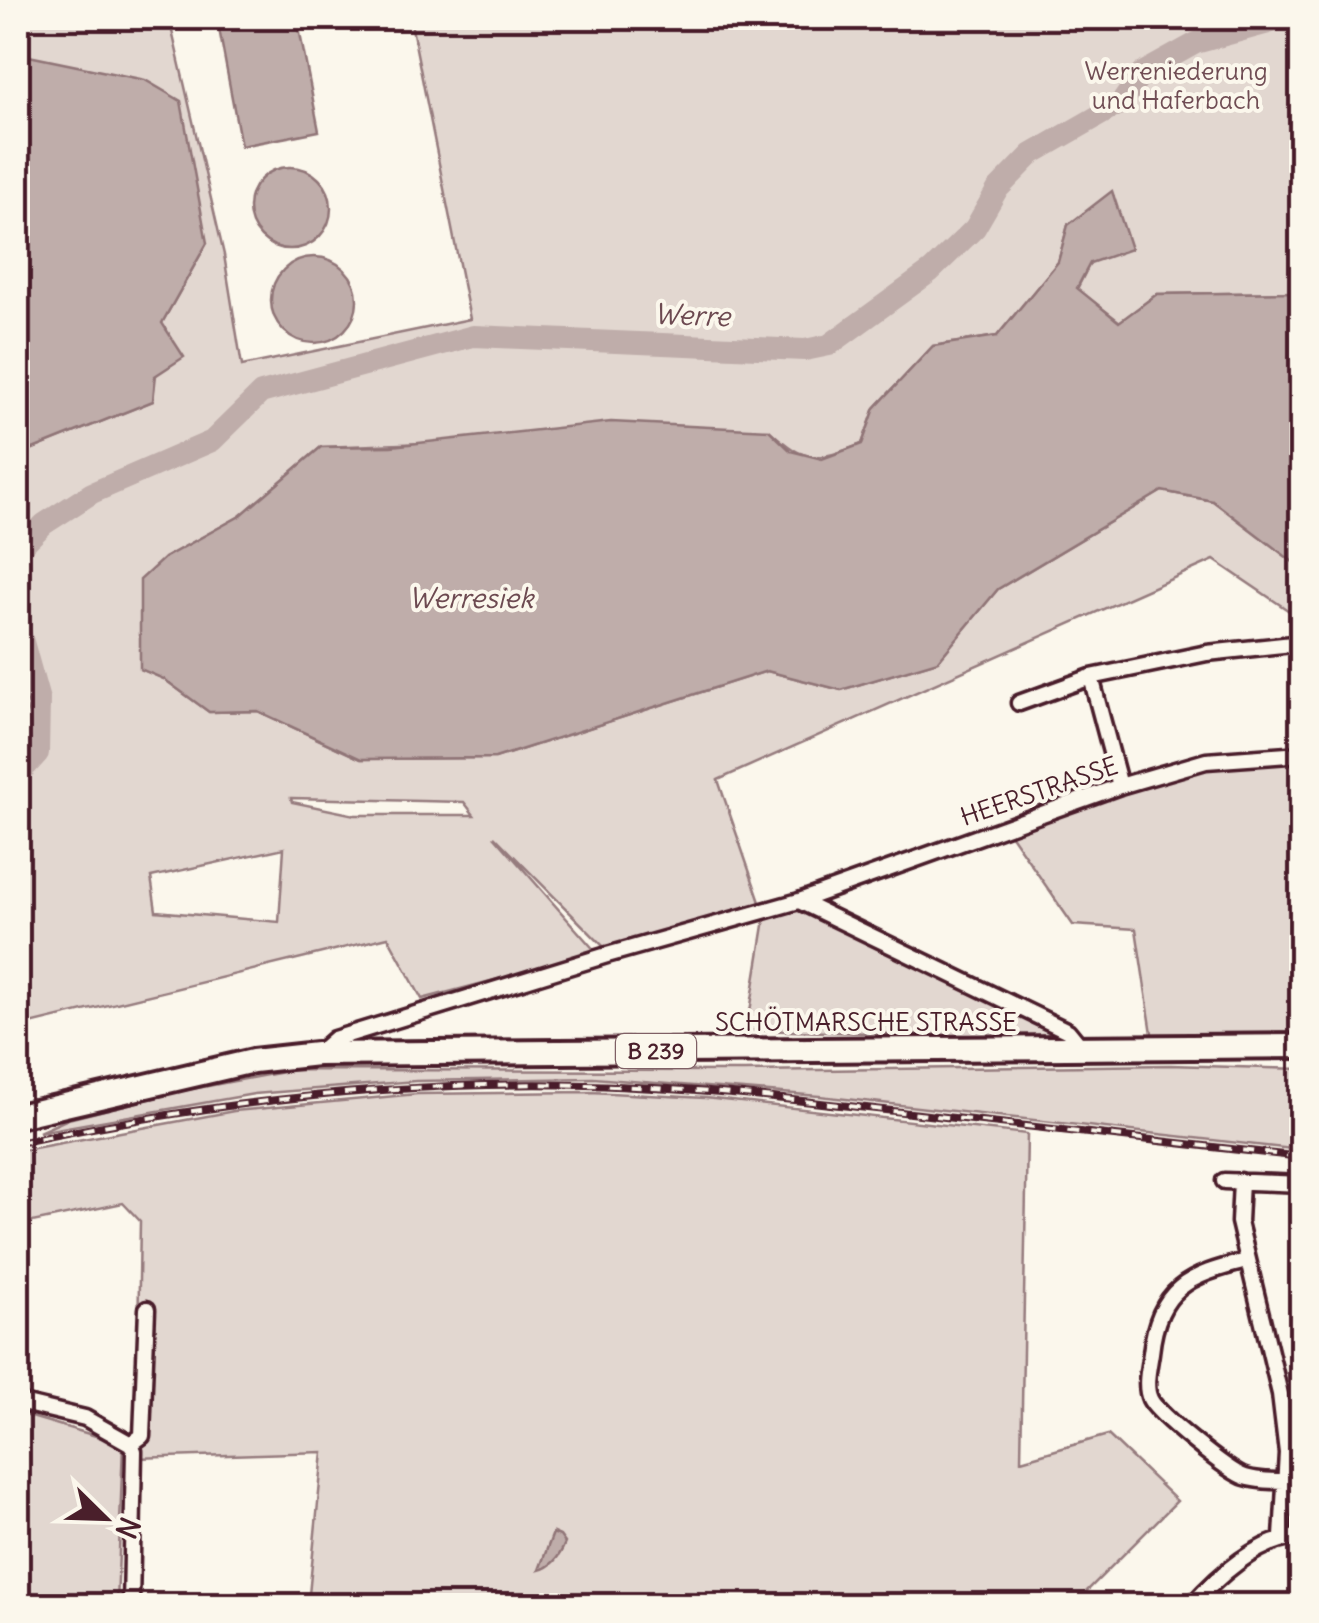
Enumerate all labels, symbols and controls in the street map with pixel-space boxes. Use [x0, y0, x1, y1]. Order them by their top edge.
park label: Werreniederung und Haferbach [1084, 55, 1268, 116]
water label: Werre [653, 296, 733, 334]
water label: Werresiek [409, 580, 535, 616]
street label: HEERSTRASSE [956, 749, 1122, 833]
street label: SCHÖTMARSCHE STRASSE [715, 1006, 1017, 1038]
road number: B 239 [616, 1034, 696, 1068]
north arrow [55, 1468, 155, 1568]
text: N [108, 1512, 148, 1544]

